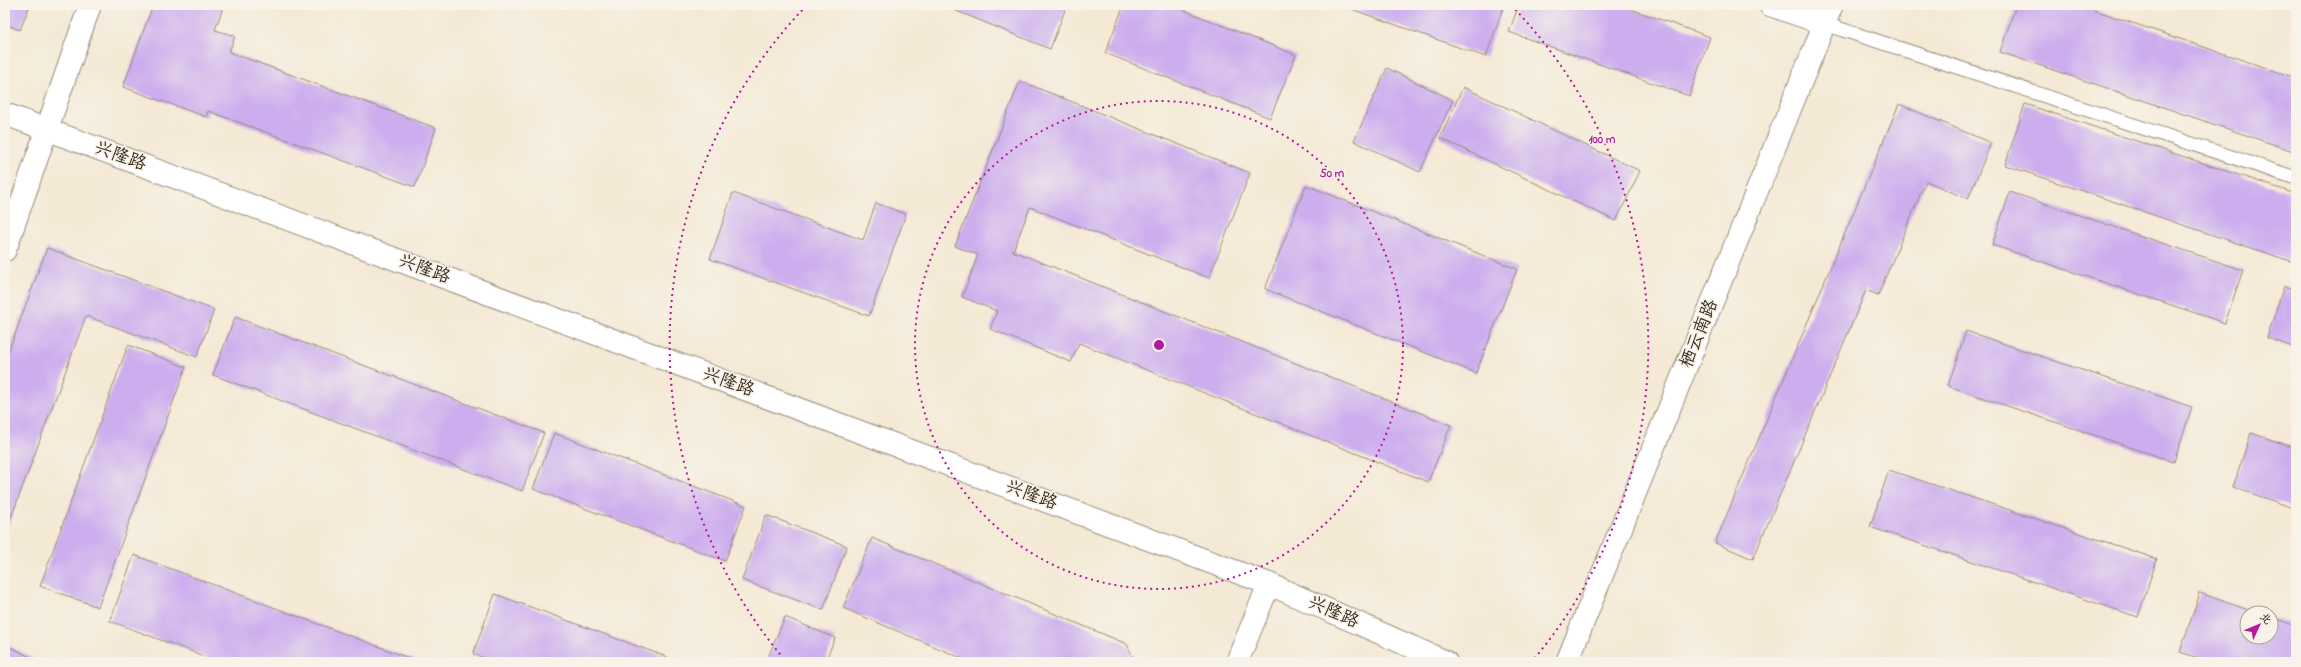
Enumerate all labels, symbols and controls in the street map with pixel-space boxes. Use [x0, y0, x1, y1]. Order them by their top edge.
text: 100 m [1589, 131, 1616, 149]
street label: 兴隆路 [90, 136, 150, 178]
text: 50 m [1320, 165, 1345, 183]
street label: 兴隆路 [394, 249, 454, 291]
street label: 栖云南路 [1674, 296, 1726, 372]
centre of rings [1152, 338, 1166, 352]
street label: 兴隆路 [698, 362, 758, 404]
street label: 兴隆路 [1001, 475, 1061, 517]
street label: 兴隆路 [1303, 590, 1363, 636]
north arrow [2239, 605, 2279, 645]
text: 北 [2256, 609, 2275, 628]

